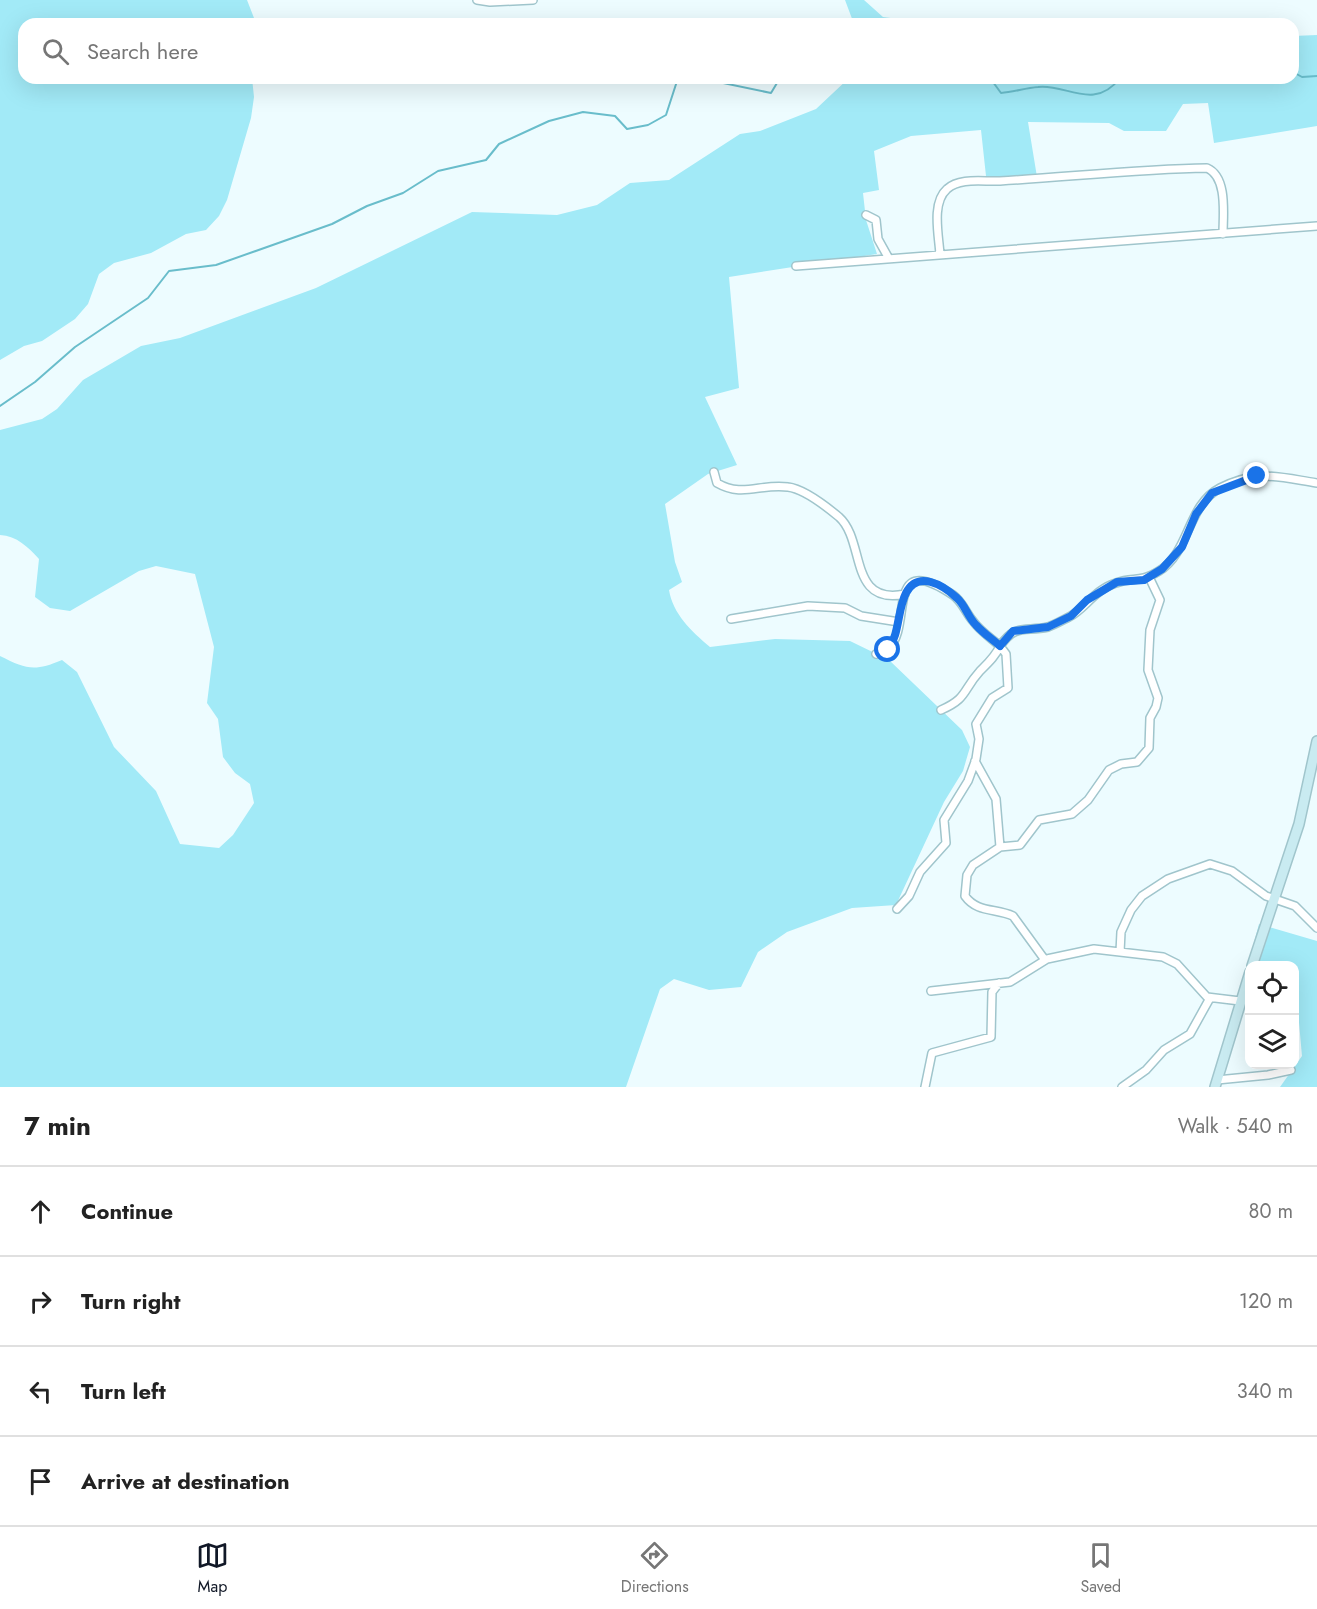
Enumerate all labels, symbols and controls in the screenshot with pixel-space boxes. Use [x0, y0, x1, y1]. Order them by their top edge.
search box [18, 18, 1299, 84]
icon: search [39, 35, 72, 68]
text: Search here [87, 35, 198, 67]
route end [1243, 462, 1269, 488]
route start [874, 636, 900, 662]
map controls [1245, 961, 1299, 1069]
button: locate [1245, 961, 1299, 1015]
button: layers [1245, 1015, 1299, 1069]
text: 7 min [24, 1107, 91, 1145]
text: Walk · 540 m [1178, 1112, 1293, 1141]
icon: ahead [24, 1195, 57, 1228]
text: Continue [81, 1195, 173, 1227]
text: 80 m [1248, 1197, 1293, 1226]
icon: right [24, 1285, 57, 1318]
text: Turn right [81, 1285, 181, 1317]
text: 120 m [1239, 1287, 1293, 1316]
icon: left [24, 1375, 57, 1408]
text: Turn left [81, 1375, 166, 1407]
text: 340 m [1237, 1377, 1293, 1406]
icon: arrive [24, 1465, 57, 1498]
text: Arrive at destination [81, 1465, 290, 1497]
tab: Map [196, 1539, 229, 1598]
tab: Directions [621, 1539, 689, 1598]
tab: Saved [1080, 1539, 1121, 1598]

